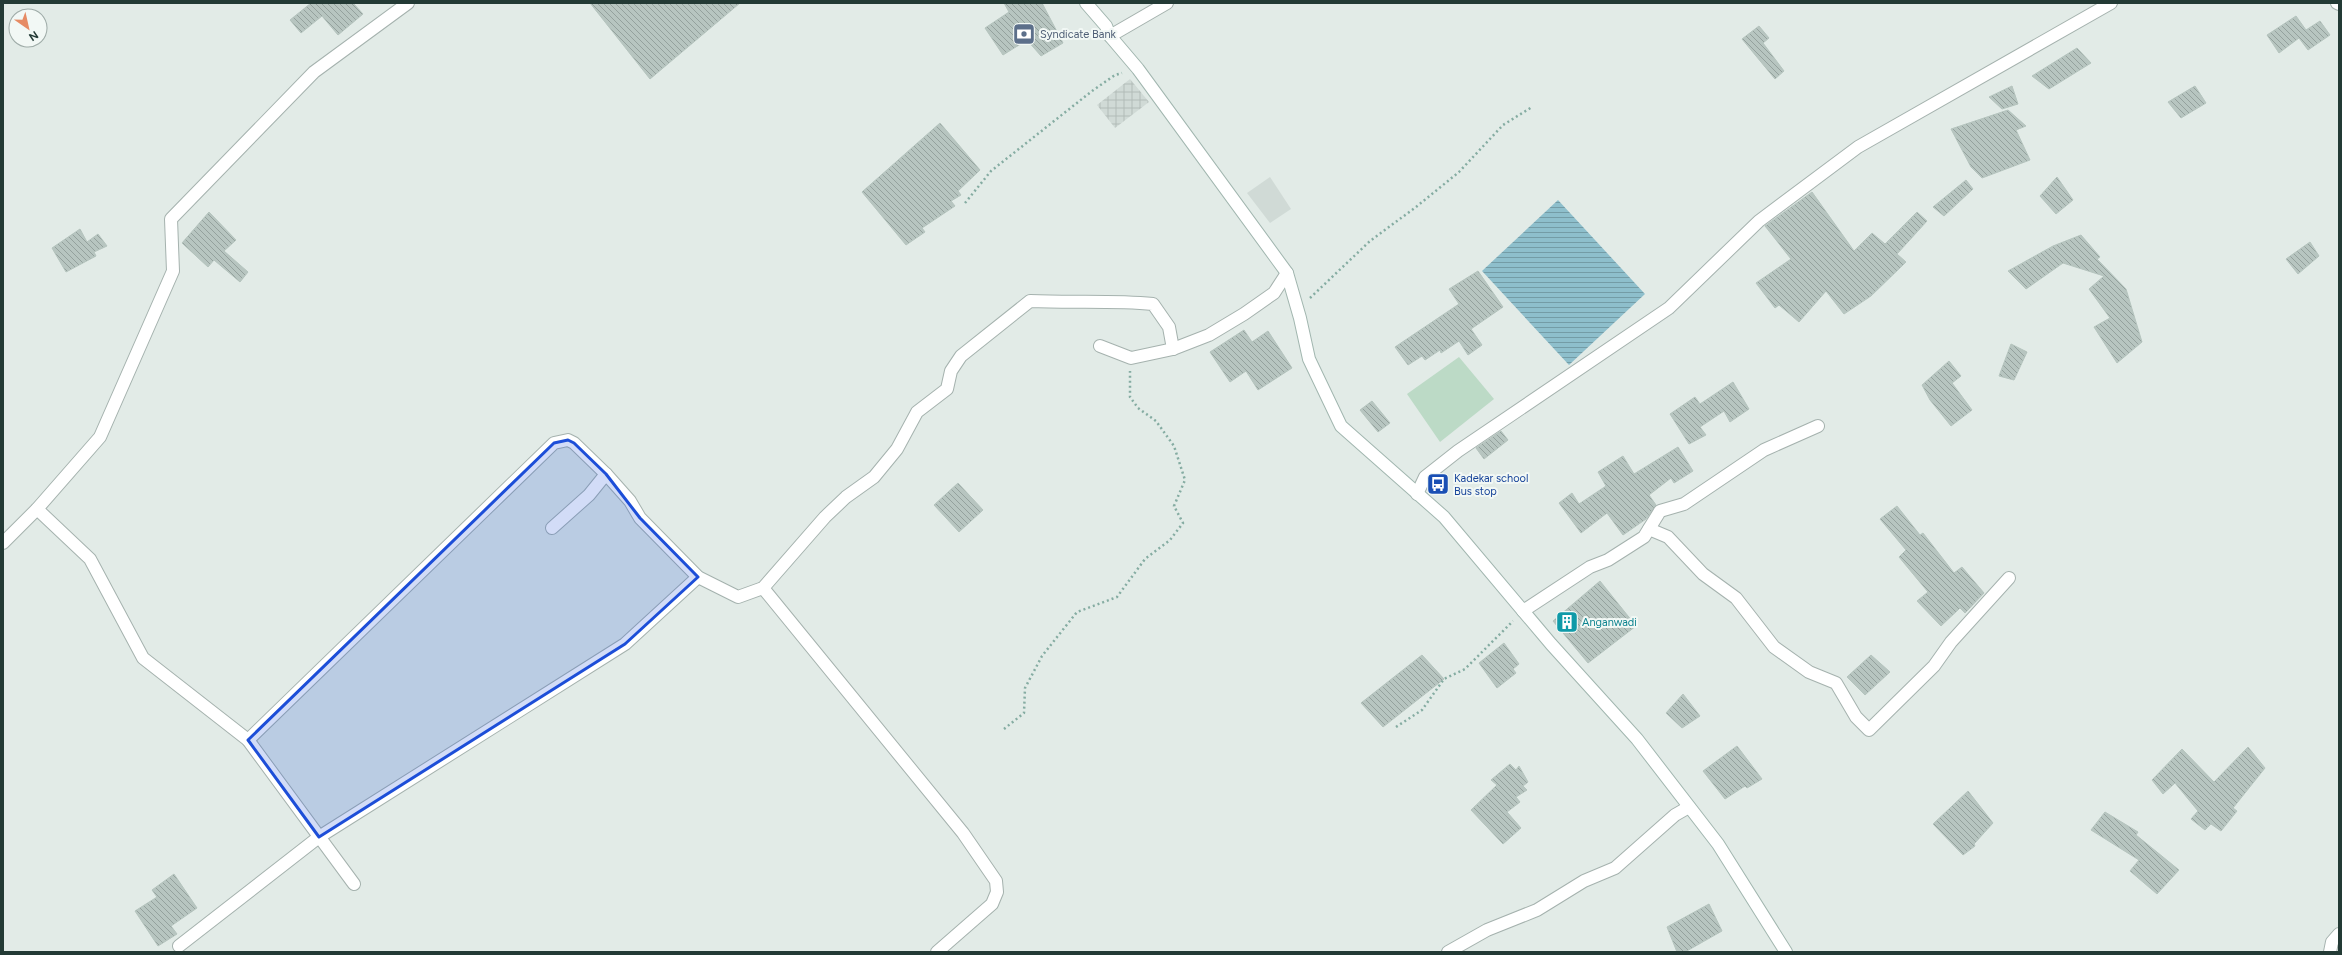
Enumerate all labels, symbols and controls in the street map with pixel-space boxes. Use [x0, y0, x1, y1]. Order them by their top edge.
north arrow [8, 8, 48, 48]
bank icon: Syndicate Bank [1011, 21, 1037, 47]
text: N [26, 28, 40, 44]
place label: Syndicate Bank [1040, 28, 1117, 41]
bus stop icon: Kadekar school Bus stop [1425, 471, 1451, 497]
place label: Kadekar school Bus stop [1454, 472, 1528, 498]
building icon: Anganwadi [1554, 609, 1580, 635]
place label: Anganwadi [1582, 616, 1637, 629]

